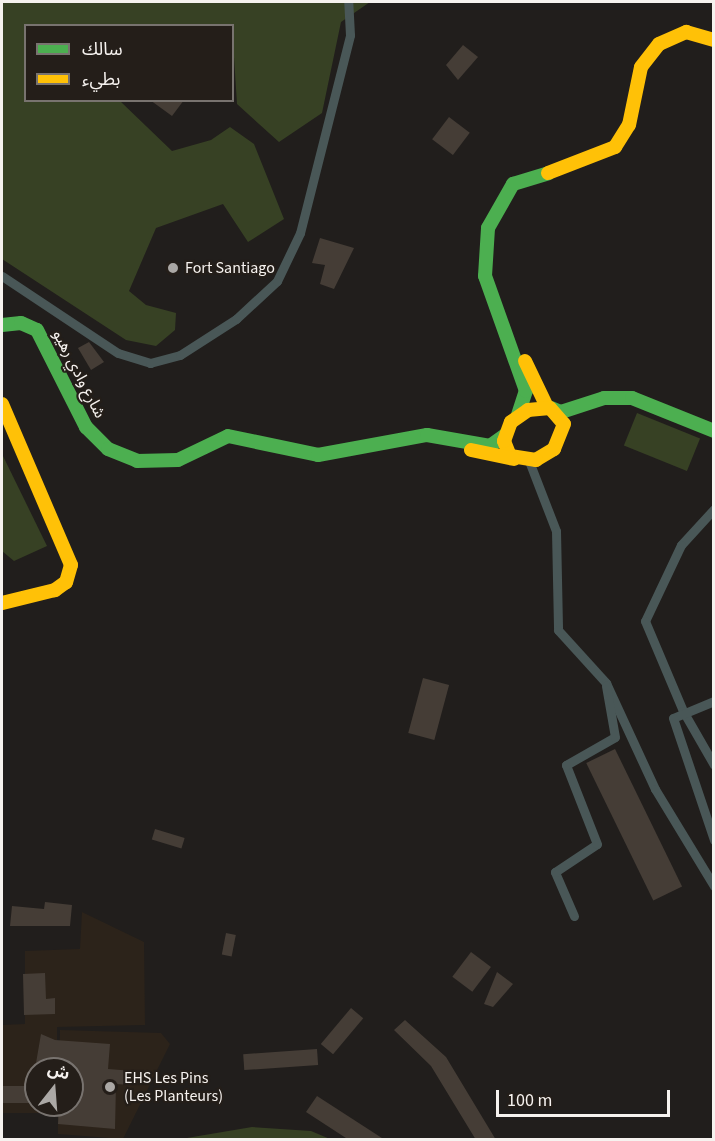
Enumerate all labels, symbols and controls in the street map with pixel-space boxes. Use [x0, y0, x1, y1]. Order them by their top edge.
legend [24, 24, 234, 102]
text: سالك [82, 37, 123, 62]
text: بطيء [82, 67, 120, 92]
place label: Fort Santiago [185, 258, 275, 278]
marker: Fort Santiago [166, 261, 180, 275]
street label: شارع وادي رهيو [49, 327, 109, 421]
north arrow [24, 1057, 84, 1117]
text: ش [45, 1058, 72, 1085]
place label: EHS Les Pins (Les Planteurs) [124, 1068, 223, 1106]
marker: EHS Les Pins (Les Planteurs) [101, 1078, 119, 1096]
scale bar [499, 1078, 673, 1116]
text: 100 m [507, 1088, 552, 1113]

